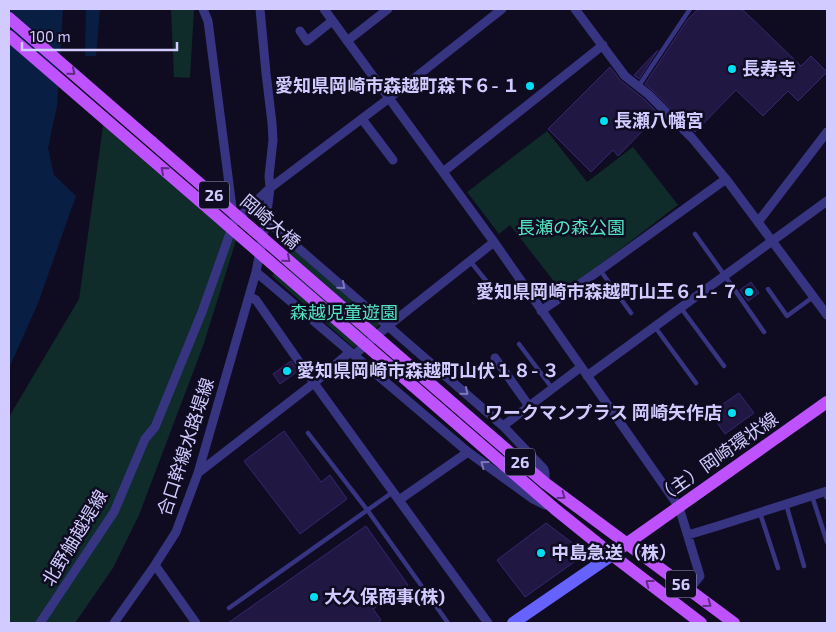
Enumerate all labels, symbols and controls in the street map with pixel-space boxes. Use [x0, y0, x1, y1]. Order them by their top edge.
scale bar [22, 20, 178, 52]
text: 100 m [30, 27, 71, 45]
place label: 長寿寺 [742, 57, 796, 79]
marker: 長寿寺 [726, 63, 738, 75]
one-way arrow [66, 67, 75, 75]
place label: 愛知県岡崎市森越町森下６‐１ [275, 74, 520, 96]
marker: 愛知県岡崎市森越町森下６‐１ [524, 80, 536, 92]
place label: 長瀬八幡宮 [614, 109, 704, 131]
marker: 長瀬八幡宮 [598, 115, 610, 127]
one-way arrow [160, 167, 169, 176]
road number: 26 [199, 182, 229, 208]
street label: 岡崎大橋 [236, 189, 305, 253]
park label: 長瀬の森公園 [517, 216, 625, 238]
one-way arrow [282, 254, 291, 263]
one-way arrow [337, 280, 346, 289]
place label: 愛知県岡崎市森越町山王６１‐７ [476, 280, 739, 302]
marker: 愛知県岡崎市森越町山王６１‐７ [743, 286, 755, 298]
park label: 森越児童遊園 [290, 301, 398, 323]
place label: 愛知県岡崎市森越町山伏１８‐３ [297, 359, 560, 381]
marker: 愛知県岡崎市森越町山伏１８‐３ [281, 365, 293, 377]
street label: 合口幹線水路堤線 [152, 375, 218, 519]
one-way arrow [459, 387, 468, 395]
place label: ワークマンプラス 岡崎矢作店 [485, 401, 722, 423]
street label: （主）岡崎環状線 [651, 407, 782, 507]
marker: ワークマンプラス 岡崎矢作店 [726, 407, 738, 419]
road number: 26 [505, 448, 535, 476]
one-way arrow [481, 462, 490, 470]
street label: 北野舳越堤線 [37, 486, 111, 589]
one-way arrow [556, 490, 566, 499]
place label: 中島急送（株） [551, 541, 677, 563]
marker: 中島急送（株） [535, 547, 547, 559]
road number: 56 [666, 570, 696, 598]
one-way arrow [645, 580, 655, 589]
place label: 大久保商事(株) [324, 585, 445, 607]
marker: 大久保商事(株) [308, 591, 320, 603]
one-way arrow [702, 598, 712, 607]

